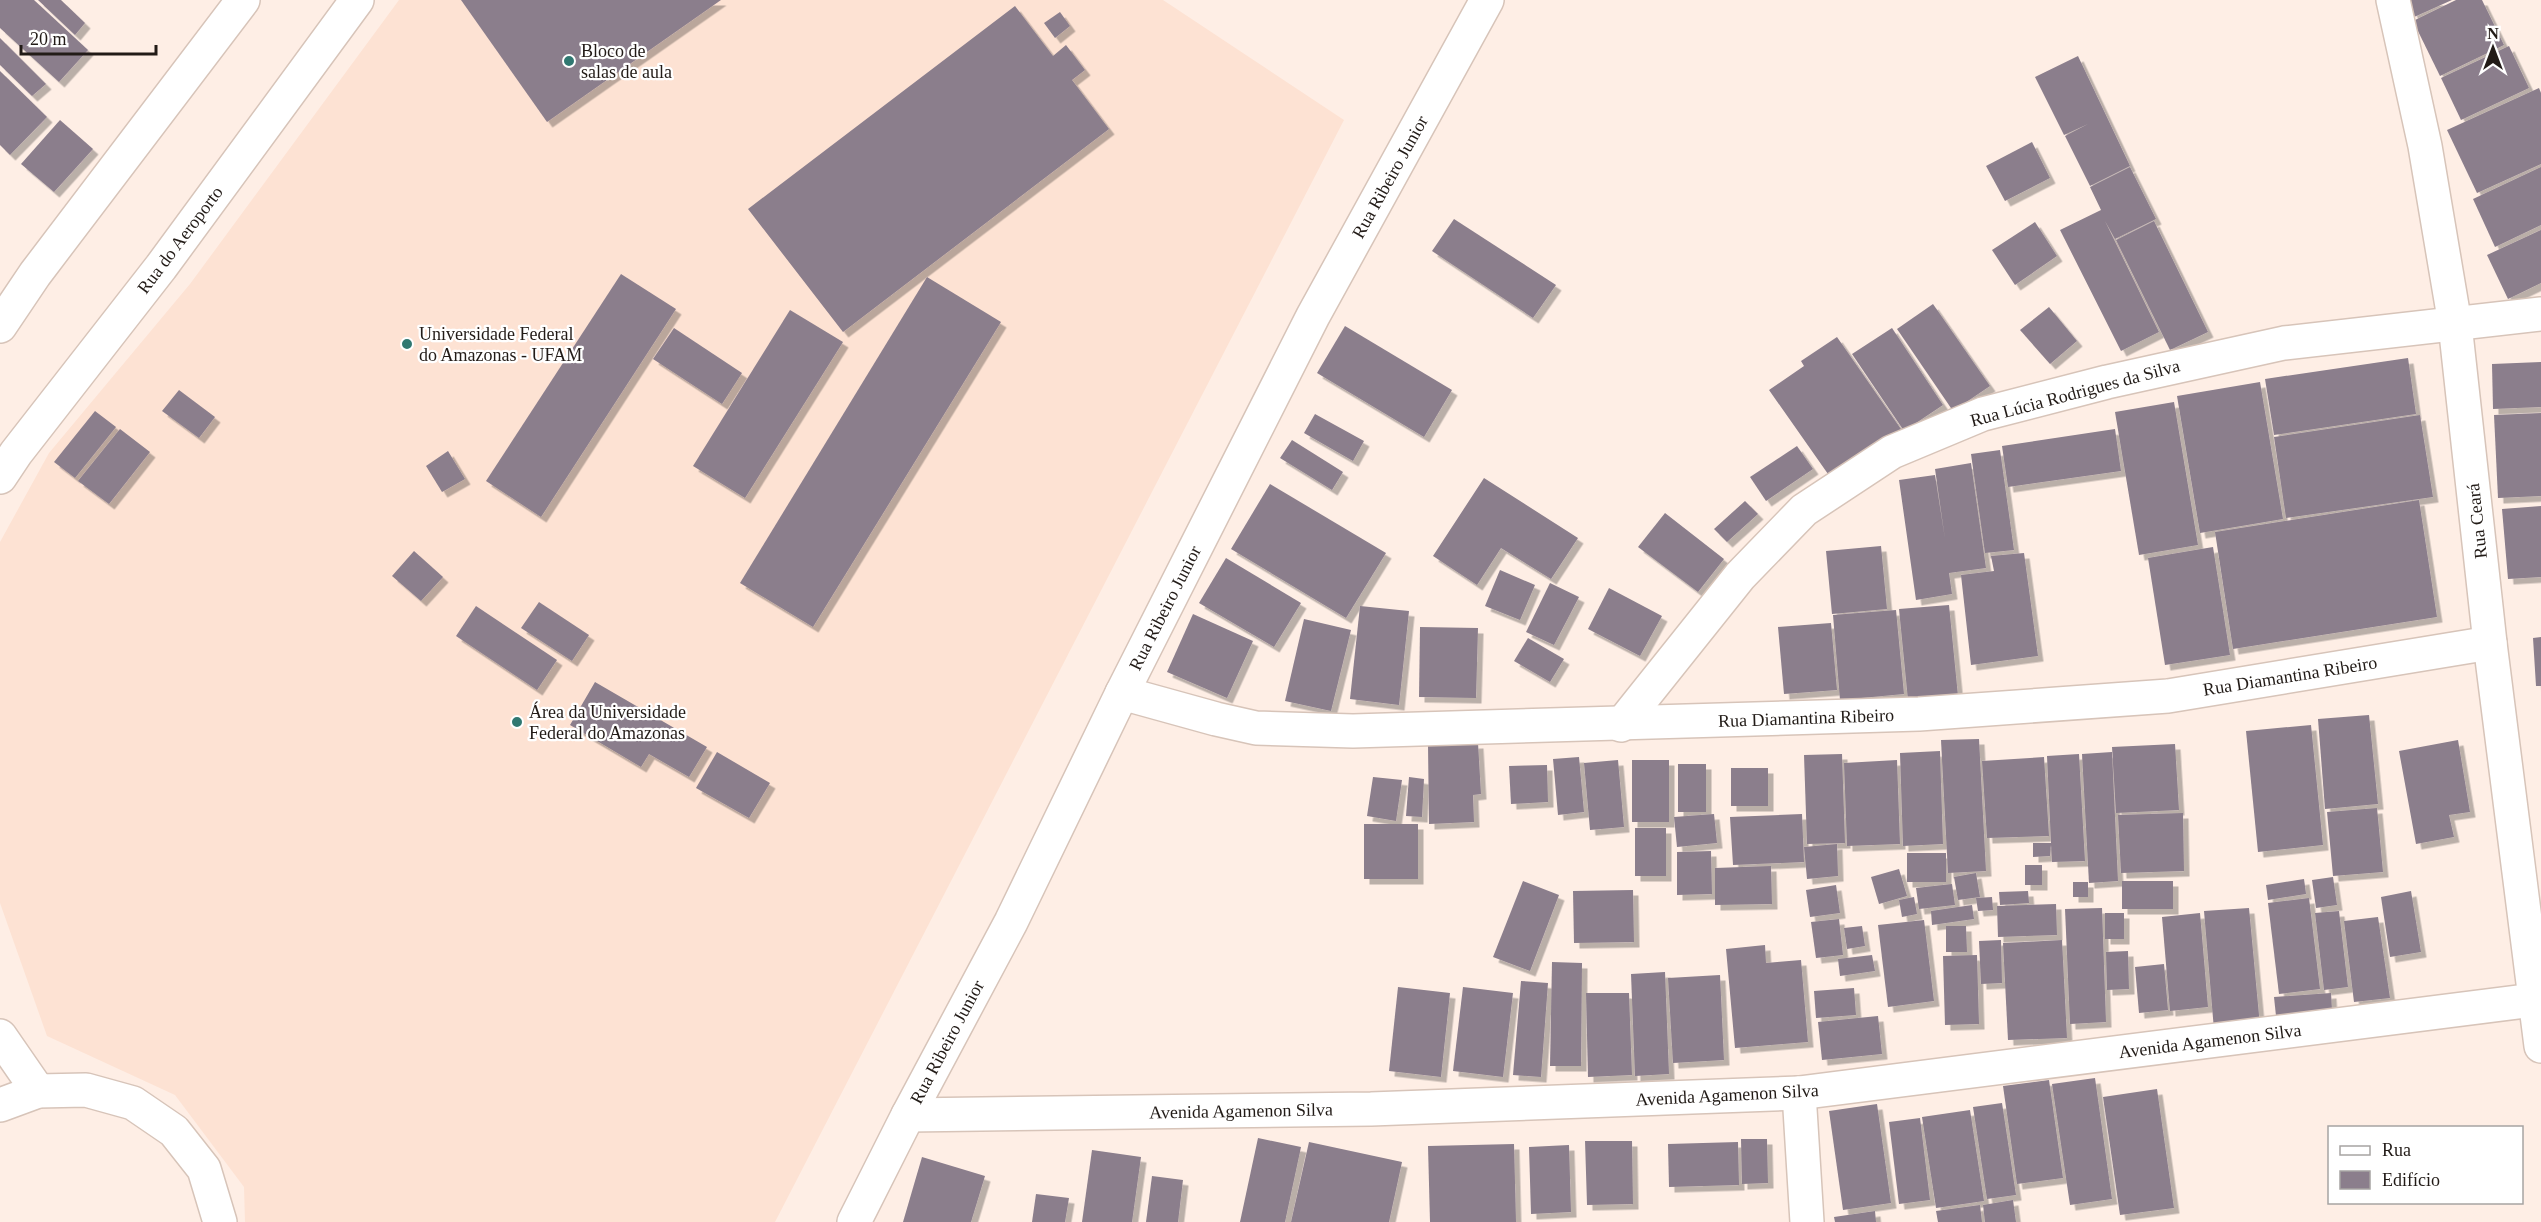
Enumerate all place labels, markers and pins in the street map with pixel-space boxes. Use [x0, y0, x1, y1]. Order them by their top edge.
place label: Bloco de salas de aula [581, 41, 672, 82]
marker: Bloco de salas de aula [562, 54, 576, 68]
place label: Universidade Federal do Amazonas - UFAM [419, 324, 582, 365]
marker: Universidade Federal do Amazonas - UFAM [400, 337, 414, 351]
place label: Área da Universidade Federal do Amazonas [529, 701, 686, 743]
marker: Área da Universidade Federal do Amazonas [510, 715, 524, 729]

